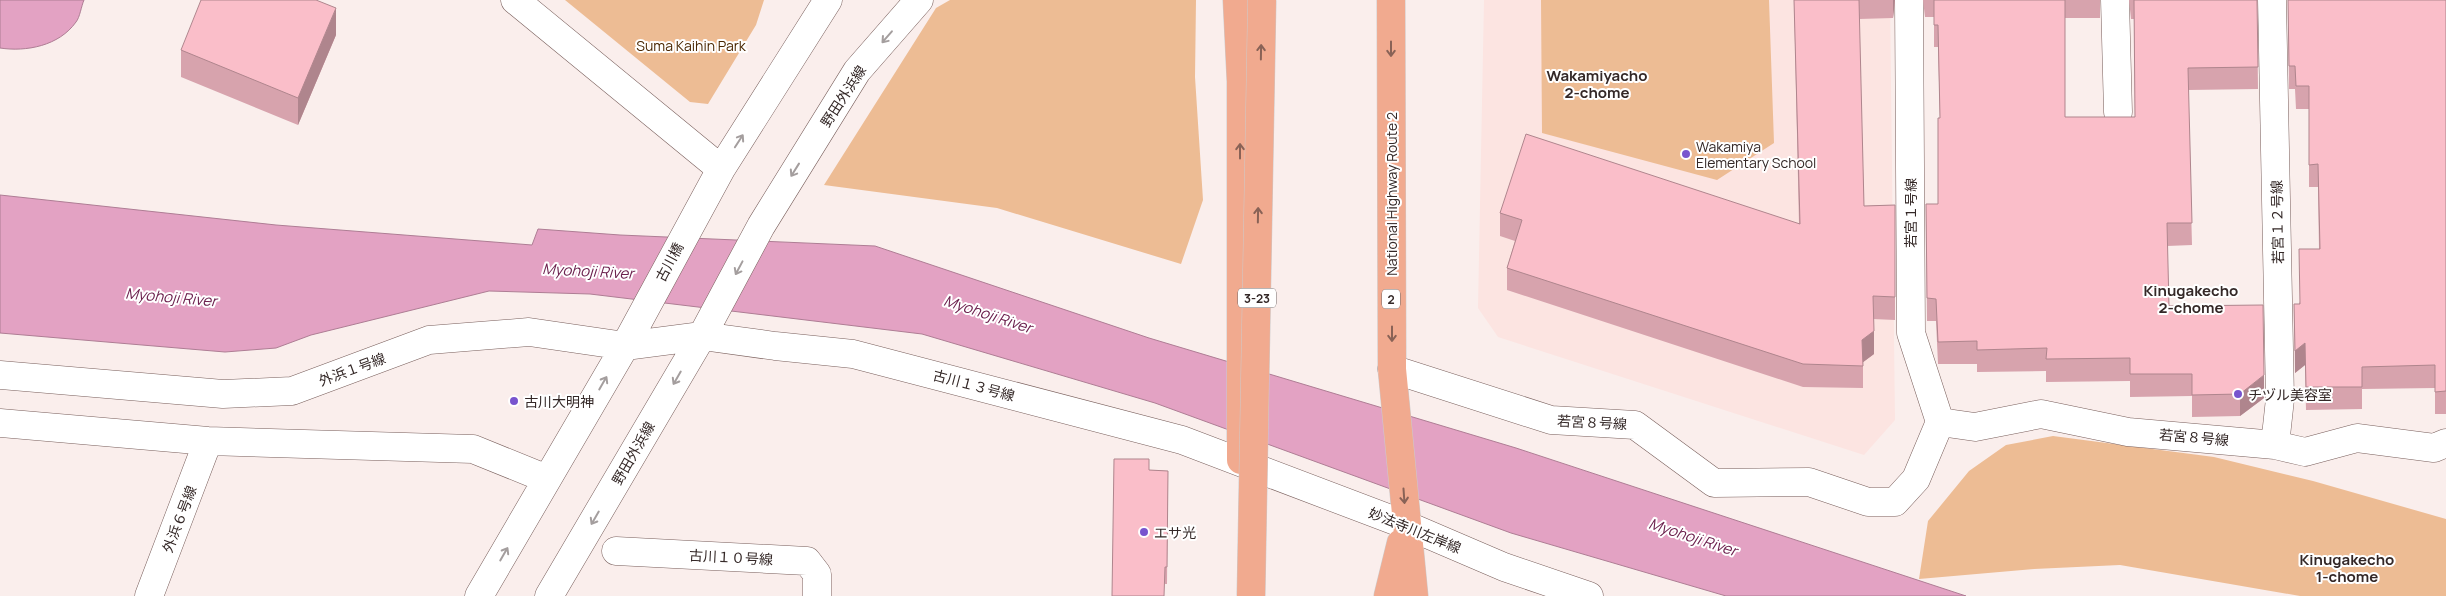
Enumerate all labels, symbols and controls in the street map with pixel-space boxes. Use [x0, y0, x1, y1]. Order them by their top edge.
one-way arrow [881, 30, 893, 43]
park label: Suma Kaihin Park [636, 36, 747, 55]
one-way arrow [1386, 40, 1396, 56]
one-way arrow [1256, 45, 1266, 61]
street label: 野田外浜線 [816, 61, 870, 131]
district label: Wakamiyacho 2-chome [1546, 65, 1648, 103]
street label: National Highway Route 2 [1382, 112, 1401, 276]
one-way arrow [733, 134, 744, 148]
place label: Wakamiya Elementary School [1696, 137, 1816, 172]
one-way arrow [1235, 143, 1245, 160]
marker: Wakamiya Elementary School [1680, 148, 1692, 160]
one-way arrow [790, 163, 800, 177]
street label: 若宮１号線 [1901, 178, 1920, 248]
street label: 若宮１２号線 [2267, 180, 2287, 264]
one-way arrow [1253, 207, 1263, 224]
street label: 古川橋 [651, 239, 687, 285]
water label: Myohoji River [542, 258, 637, 284]
one-way arrow [734, 260, 744, 275]
district label: Kinugakecho 2-chome [2144, 280, 2238, 318]
water label: Myohoji River [124, 283, 220, 312]
road number: 3-23 [1238, 288, 1276, 308]
water label: Myohoji River [941, 290, 1037, 339]
road number: 2 [1382, 290, 1400, 308]
one-way arrow [1387, 325, 1397, 341]
street label: 外浜１号線 [316, 348, 388, 390]
street label: 古川１３号線 [931, 365, 1017, 405]
one-way arrow [672, 370, 682, 384]
one-way arrow [598, 376, 608, 391]
place label: チヅル美容室 [2248, 385, 2332, 404]
marker: チヅル美容室 [2232, 388, 2244, 400]
place label: 古川大明神 [524, 392, 594, 411]
marker: 古川大明神 [508, 395, 520, 407]
street label: 若宮８号線 [1557, 411, 1627, 433]
street label: 野田外浜線 [607, 418, 659, 488]
street label: 若宮８号線 [2158, 424, 2230, 450]
street label: 外浜６号線 [158, 483, 200, 555]
one-way arrow [1399, 487, 1408, 503]
street label: 妙法寺川左岸線 [1366, 503, 1464, 557]
one-way arrow [589, 510, 599, 524]
water label: Myohoji River [1646, 513, 1742, 562]
place label: エサ光 [1154, 523, 1196, 542]
marker: エサ光 [1138, 526, 1150, 538]
street label: 古川１０号線 [689, 545, 773, 569]
one-way arrow [499, 547, 509, 561]
district label: Kinugakecho 1-chome [2300, 549, 2394, 587]

